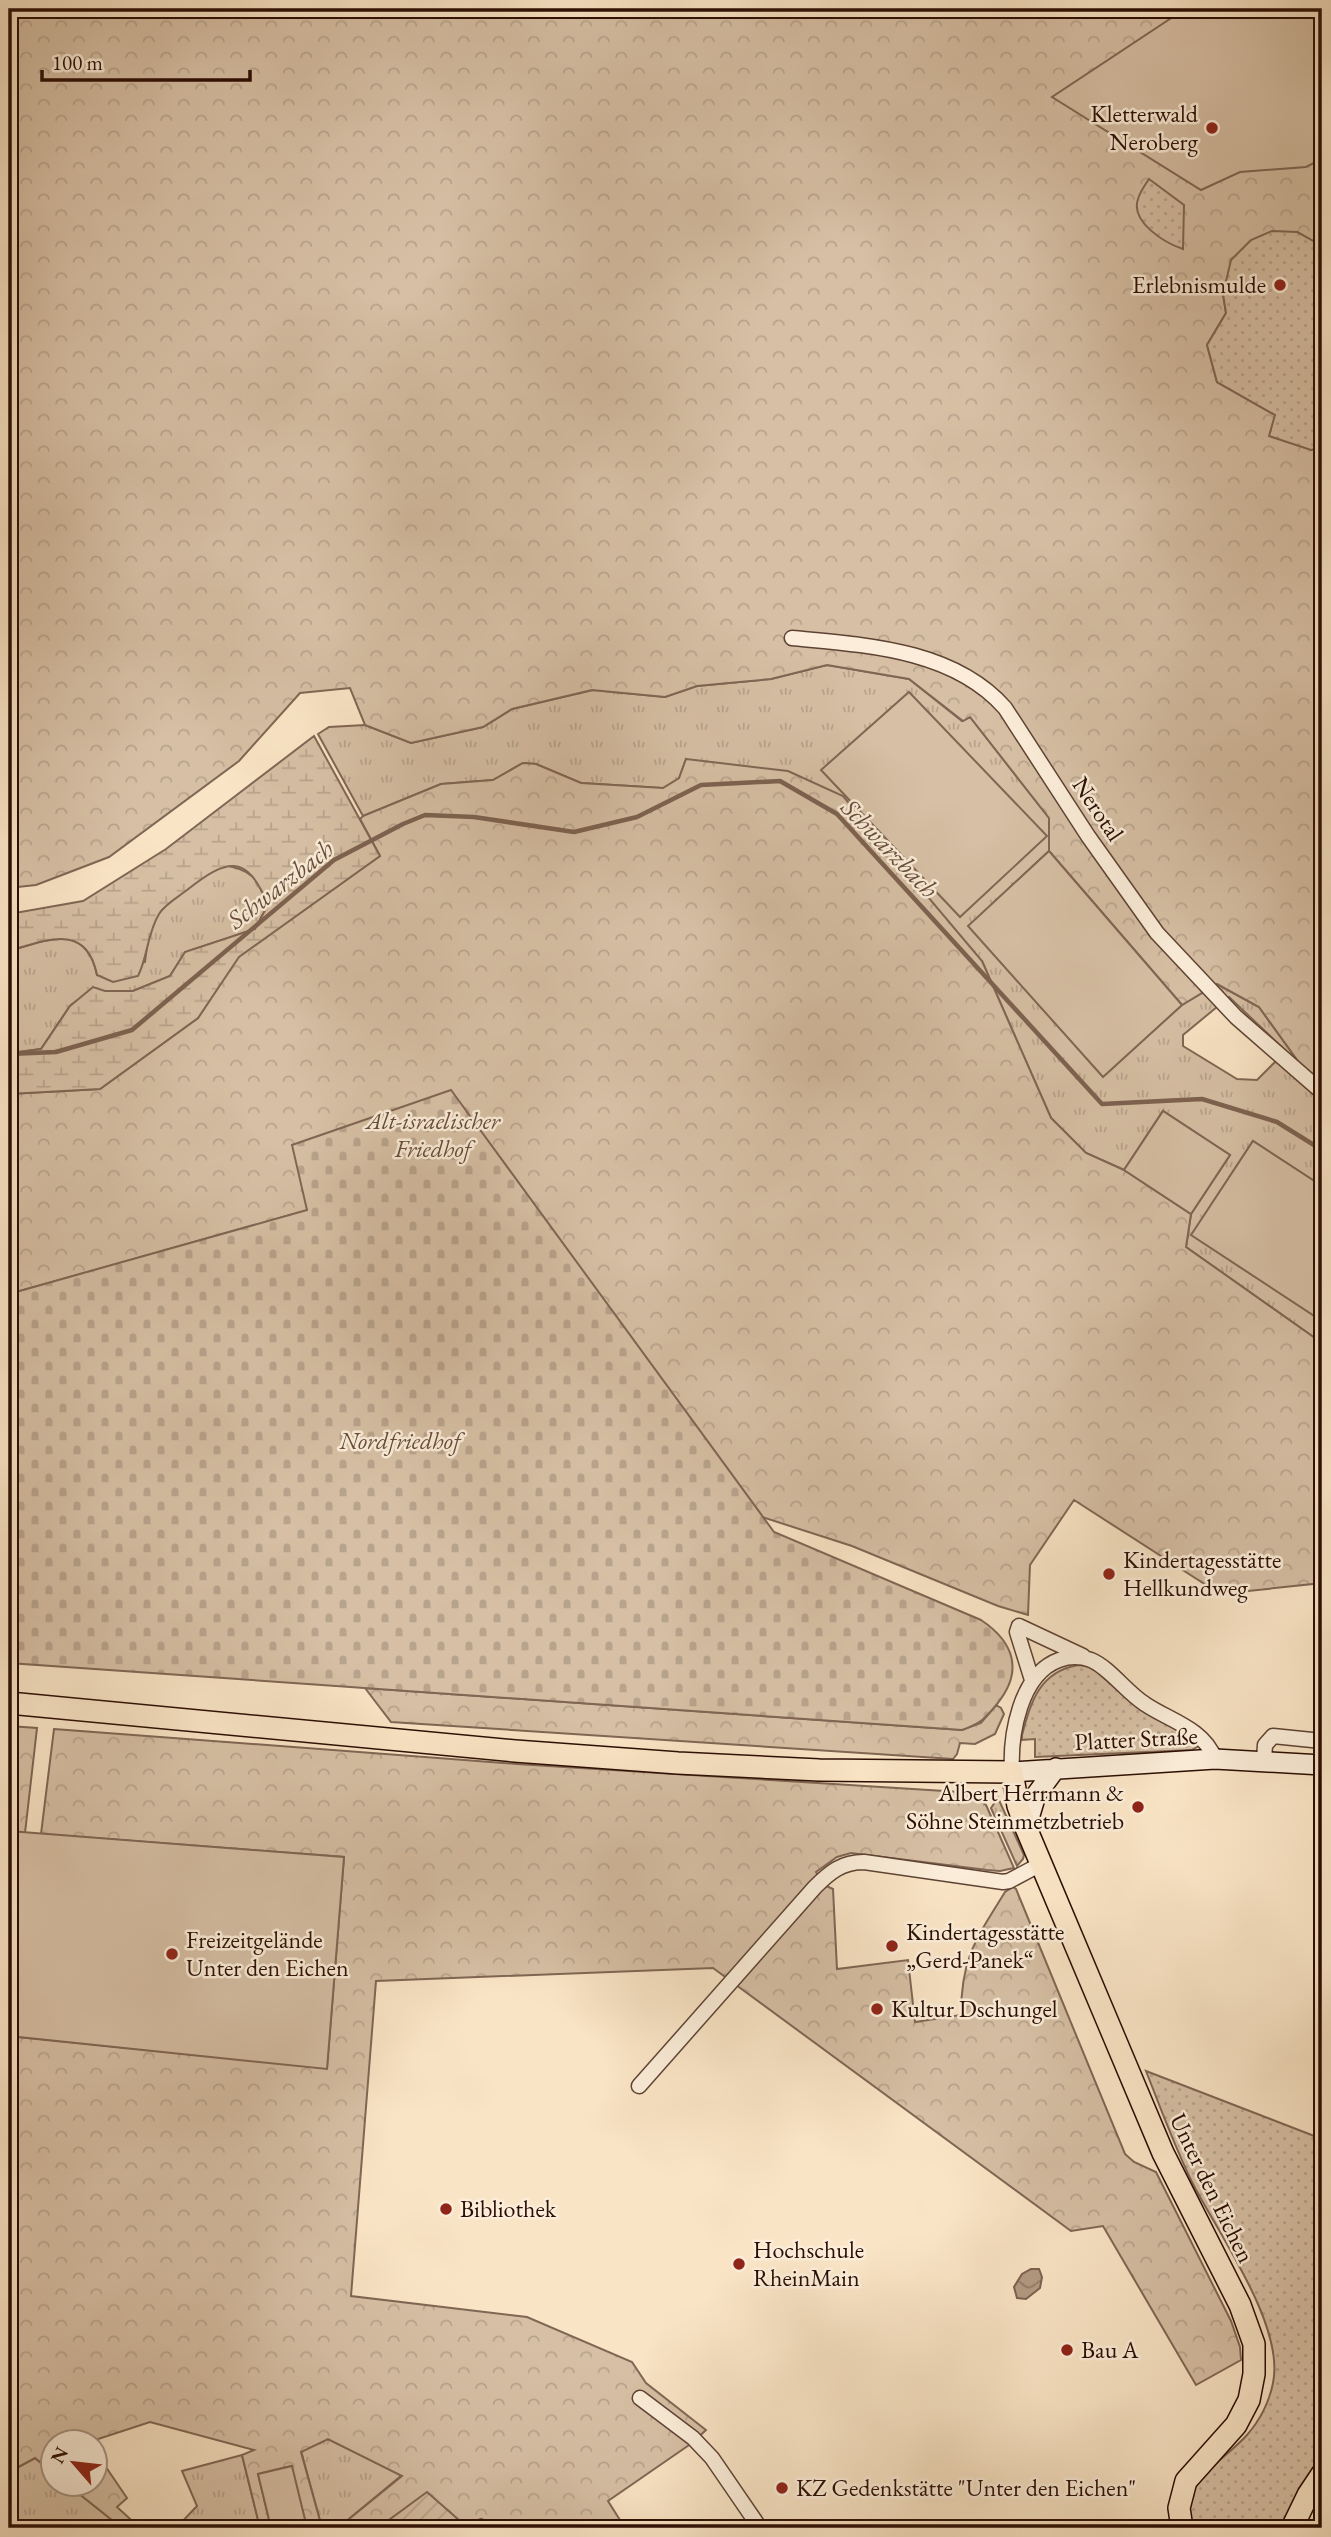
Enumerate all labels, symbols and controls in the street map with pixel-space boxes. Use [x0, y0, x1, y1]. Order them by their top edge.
scale bar [42, 38, 250, 82]
text: 100 m [52, 49, 103, 76]
place label: Kletterwald Neroberg [1091, 98, 1199, 157]
marker: Kletterwald Neroberg [1204, 120, 1220, 136]
place label: Erlebnismulde [1132, 269, 1266, 300]
marker: Erlebnismulde [1272, 277, 1288, 293]
street label: Nerotal [1066, 771, 1131, 847]
water label: Schwarzbach [833, 790, 946, 905]
water label: Schwarzbach [219, 832, 340, 937]
park label: Alt-israelischer Friedhof [364, 1105, 502, 1164]
park label: Nordfriedhof [338, 1425, 466, 1456]
place label: Kindertagesstätte Hellkundweg [1123, 1544, 1281, 1603]
marker: Kindertagesstätte Hellkundweg [1101, 1566, 1117, 1582]
street label: Platter Straße [1073, 1720, 1198, 1757]
place label: Albert Herrmann & Söhne Steinmetzbetrieb [906, 1777, 1124, 1836]
marker: Albert Herrmann & Söhne Steinmetzbetrieb [1130, 1799, 1146, 1815]
place label: Kindertagesstätte „Gerd-Panek“ [906, 1916, 1064, 1975]
place label: Freizeitgelände Unter den Eichen [186, 1924, 349, 1983]
marker: Kindertagesstätte „Gerd-Panek“ [884, 1938, 900, 1954]
marker: Freizeitgelände Unter den Eichen [164, 1946, 180, 1962]
place label: Kultur Dschungel [891, 1993, 1058, 2024]
marker: Kultur Dschungel [869, 2001, 885, 2017]
street label: Unter den Eichen [1163, 2108, 1262, 2268]
place label: Bibliothek [460, 2193, 557, 2224]
marker: Bibliothek [438, 2201, 454, 2217]
place label: Hochschule RheinMain [753, 2234, 864, 2293]
marker: Hochschule RheinMain [731, 2256, 747, 2272]
place label: Bau A [1081, 2334, 1139, 2365]
marker: Bau A [1059, 2342, 1075, 2358]
north arrow [38, 2428, 108, 2498]
text: N [45, 2442, 74, 2468]
place label: KZ Gedenkstätte "Unter den Eichen" [796, 2472, 1136, 2503]
marker: KZ Gedenkstätte "Unter den Eichen" [774, 2480, 790, 2496]

